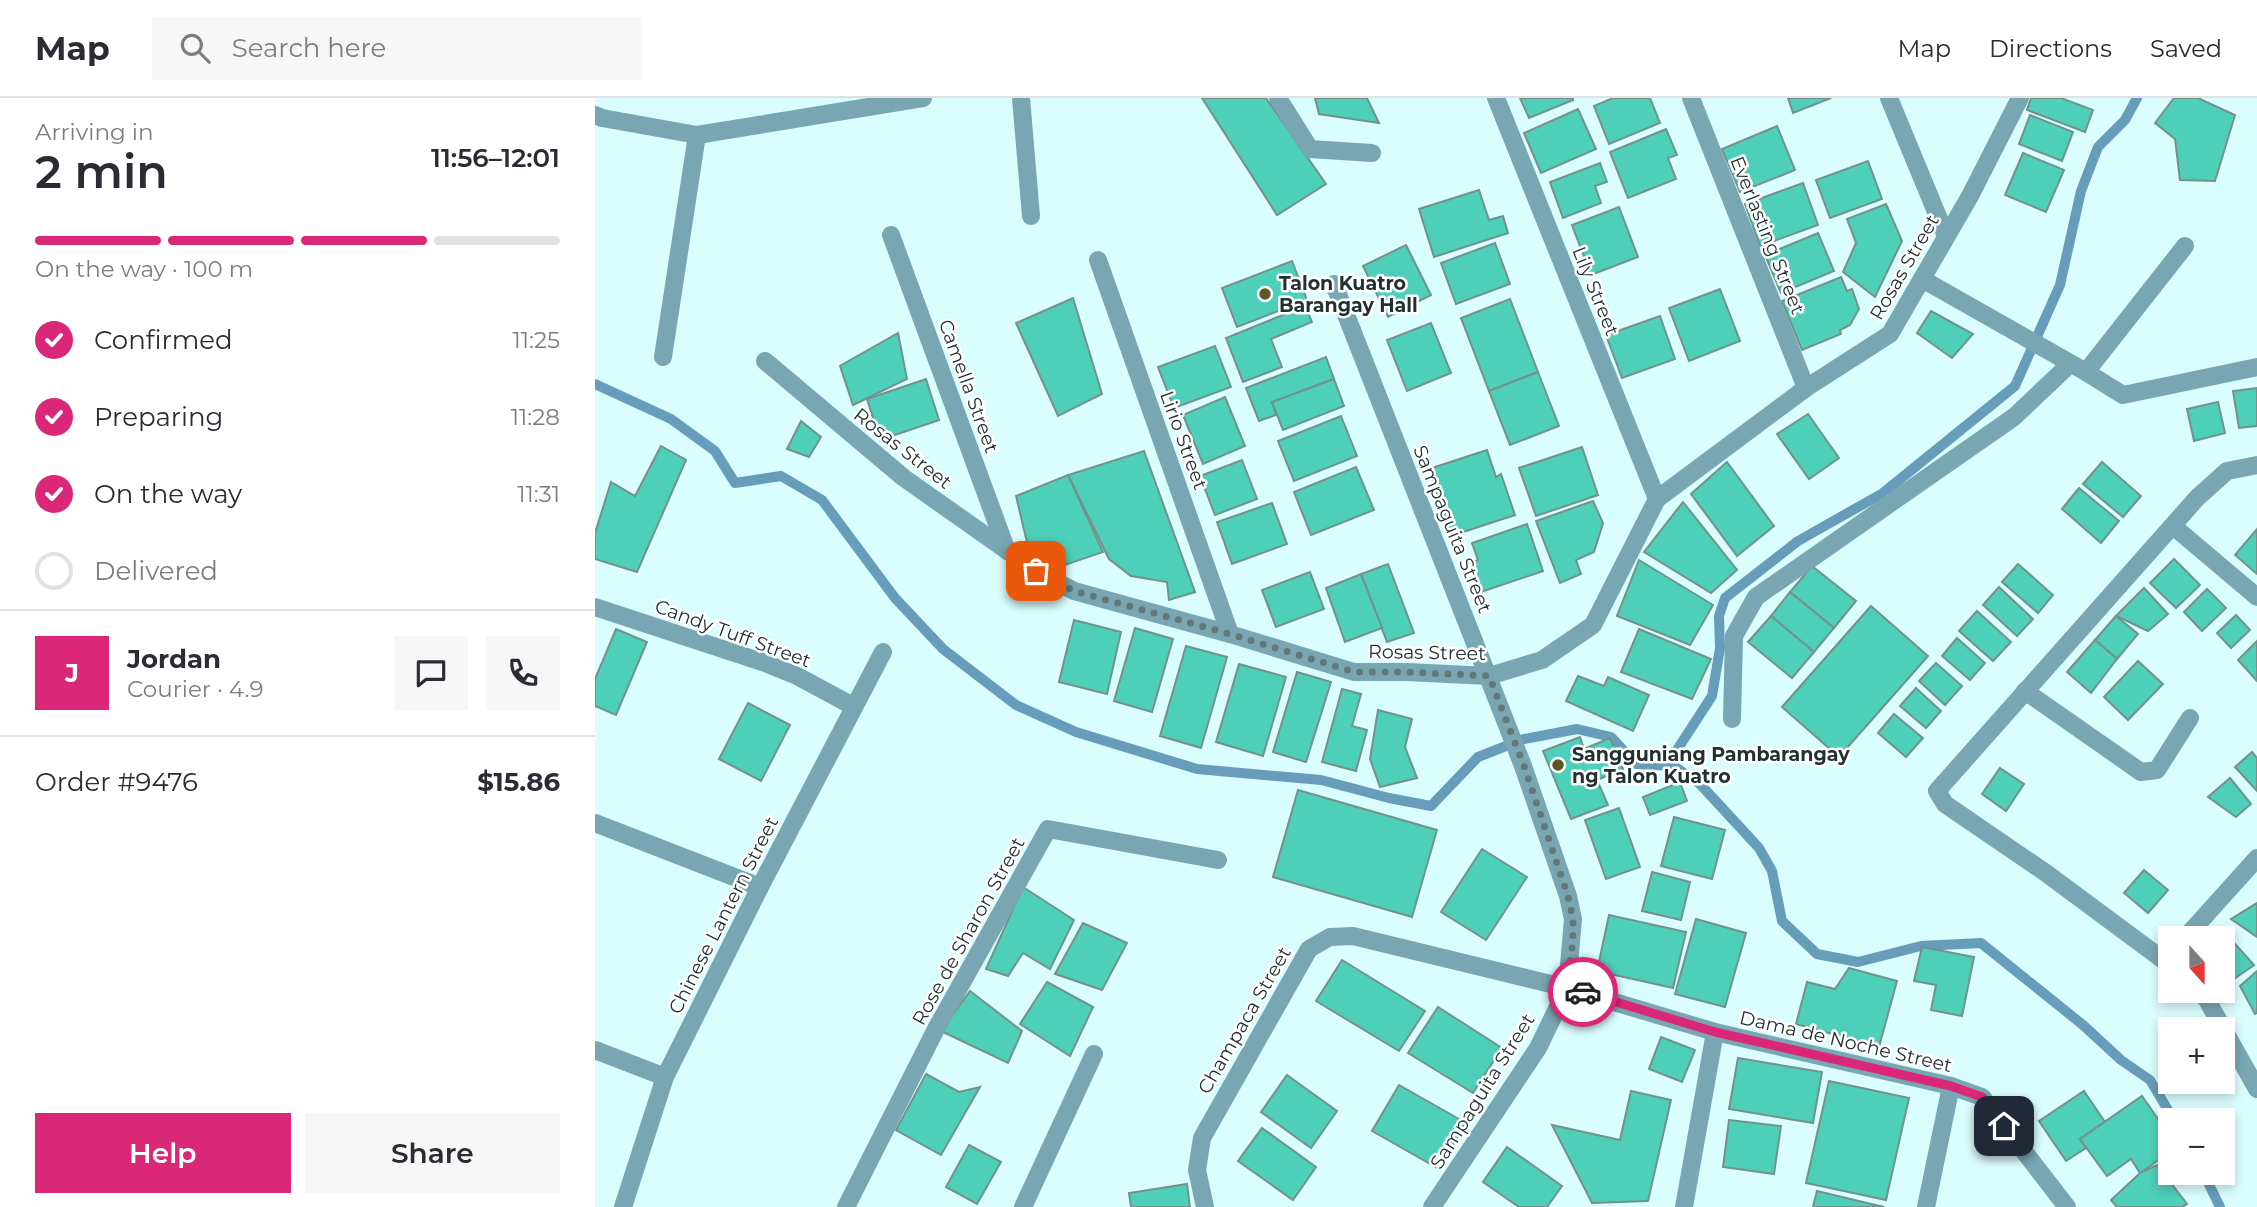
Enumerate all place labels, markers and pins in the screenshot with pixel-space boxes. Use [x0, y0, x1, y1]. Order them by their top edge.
place label: Talon Kuatro Barangay Hall [1279, 272, 1418, 317]
marker: Talon Kuatro Barangay Hall [1257, 286, 1273, 302]
pin [1006, 541, 1066, 601]
place label: Sangguniang Pambarangay ng Talon Kuatro [1572, 743, 1850, 788]
marker: Sangguniang Pambarangay ng Talon Kuatro [1550, 757, 1566, 773]
pin [1974, 1096, 2034, 1156]

